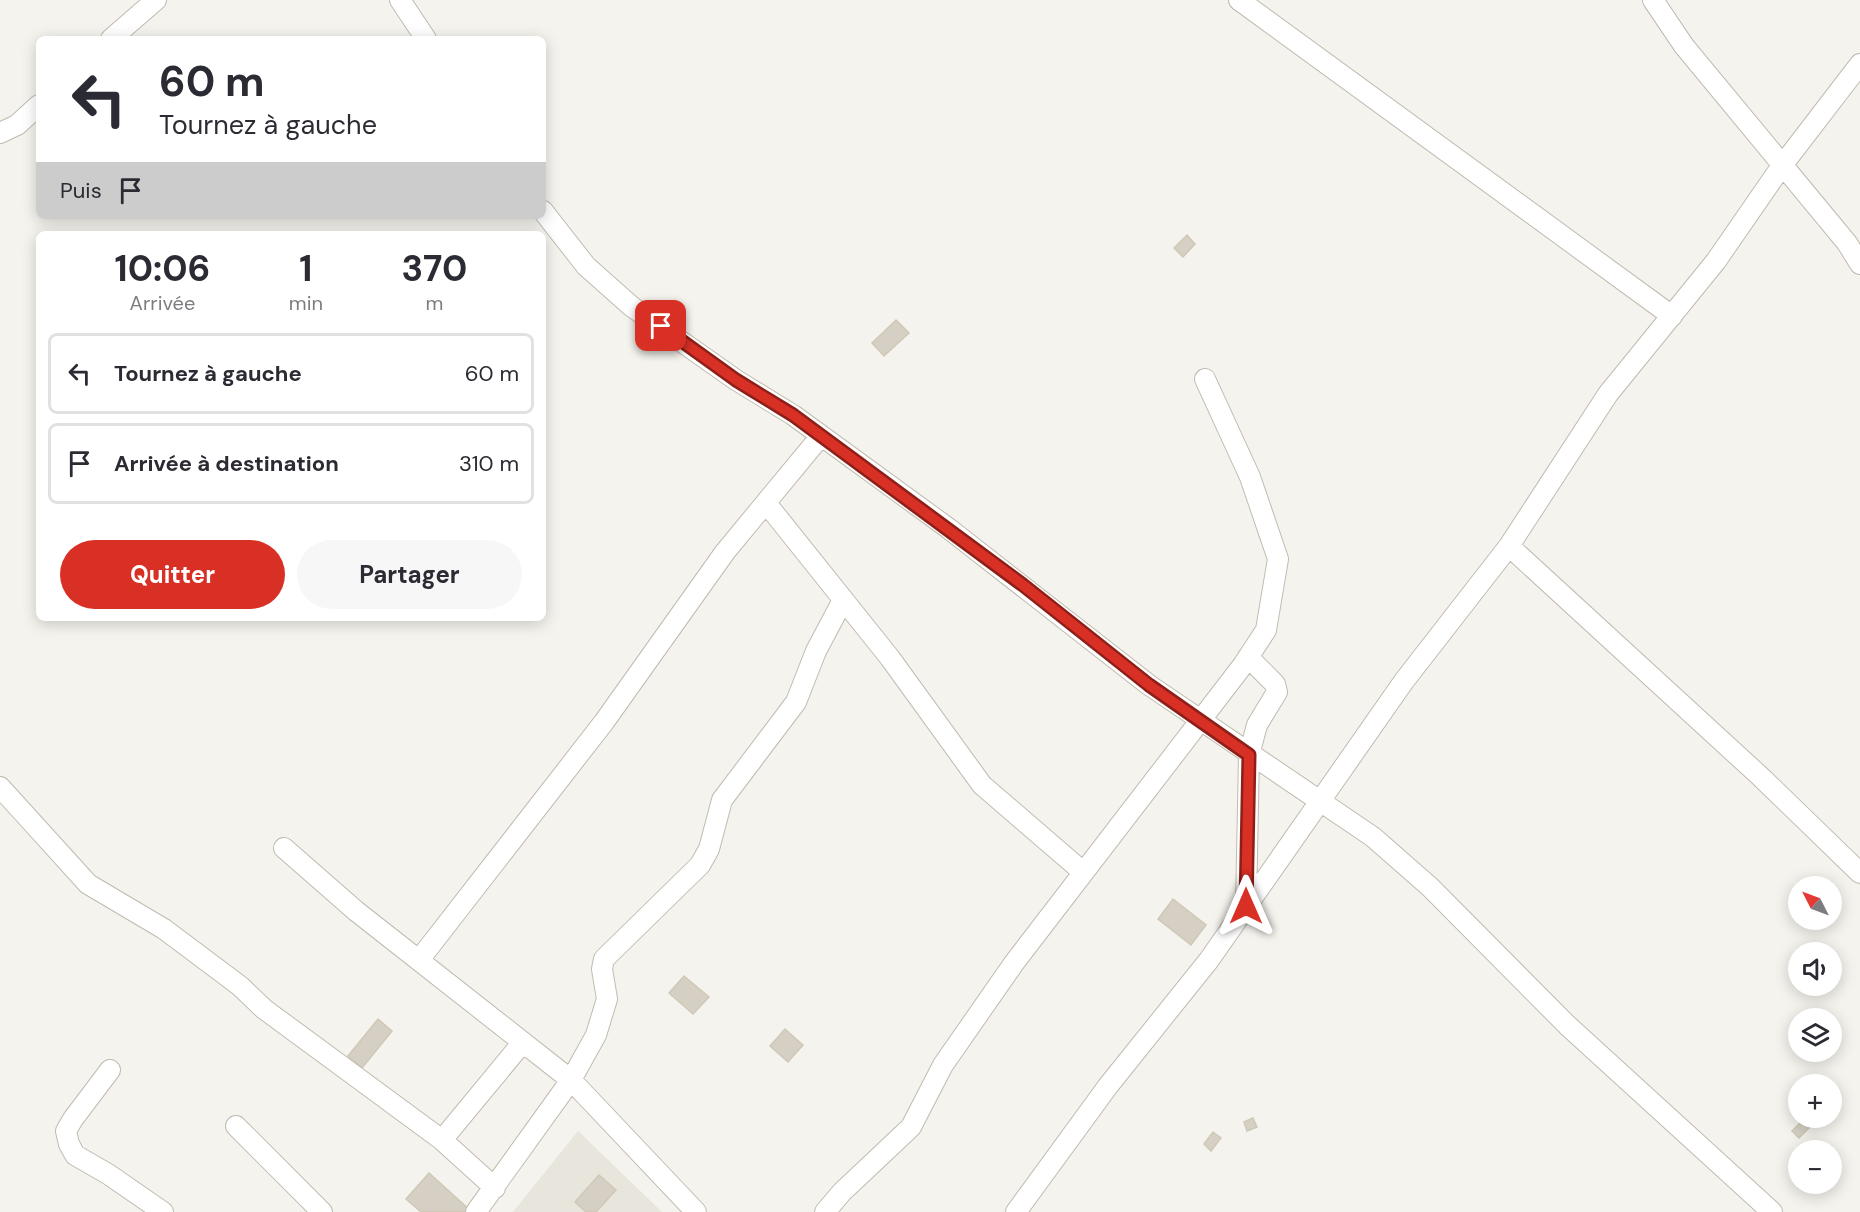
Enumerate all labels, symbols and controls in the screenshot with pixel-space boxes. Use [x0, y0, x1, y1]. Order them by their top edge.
text: 60 m [159, 54, 265, 109]
icon: left [60, 60, 138, 138]
text: Tournez à gauche [159, 107, 377, 142]
icon: arrive [114, 174, 147, 207]
text: Puis [60, 176, 102, 205]
text: 10:06 [115, 245, 210, 292]
text: 1 [299, 245, 312, 292]
text: 370 [402, 245, 467, 292]
text: Arrivée [130, 290, 195, 316]
text: min [289, 290, 323, 316]
text: m [426, 290, 443, 316]
pin [635, 300, 686, 351]
icon: arrive [644, 309, 677, 342]
icon: left [63, 357, 96, 390]
text: Tournez à gauche [114, 359, 302, 388]
text: 60 m [465, 359, 519, 388]
icon: arrive [63, 447, 96, 480]
text: Arrivée à destination [114, 449, 339, 478]
text: 310 m [459, 449, 519, 478]
button: Quitter [60, 540, 285, 609]
button: Partager [297, 540, 522, 609]
position arrow [1214, 874, 1278, 938]
north arrow [1788, 876, 1842, 930]
map controls [1788, 876, 1842, 1194]
button: sound [1788, 942, 1842, 996]
button: layers [1788, 1008, 1842, 1062]
button: + [1788, 1074, 1842, 1128]
button: − [1788, 1140, 1842, 1194]

